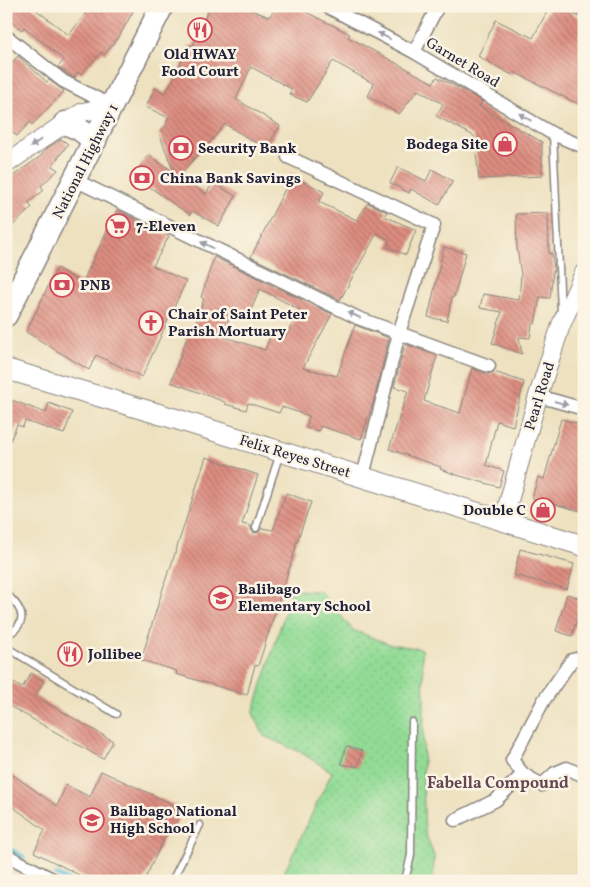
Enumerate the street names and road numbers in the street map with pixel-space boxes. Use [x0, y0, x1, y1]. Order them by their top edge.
street label: Garnet Road [421, 33, 503, 94]
street label: National Highway 1 [48, 100, 125, 223]
street label: Pearl Road [520, 360, 561, 433]
street label: Felix Reyes Street [236, 431, 353, 484]

